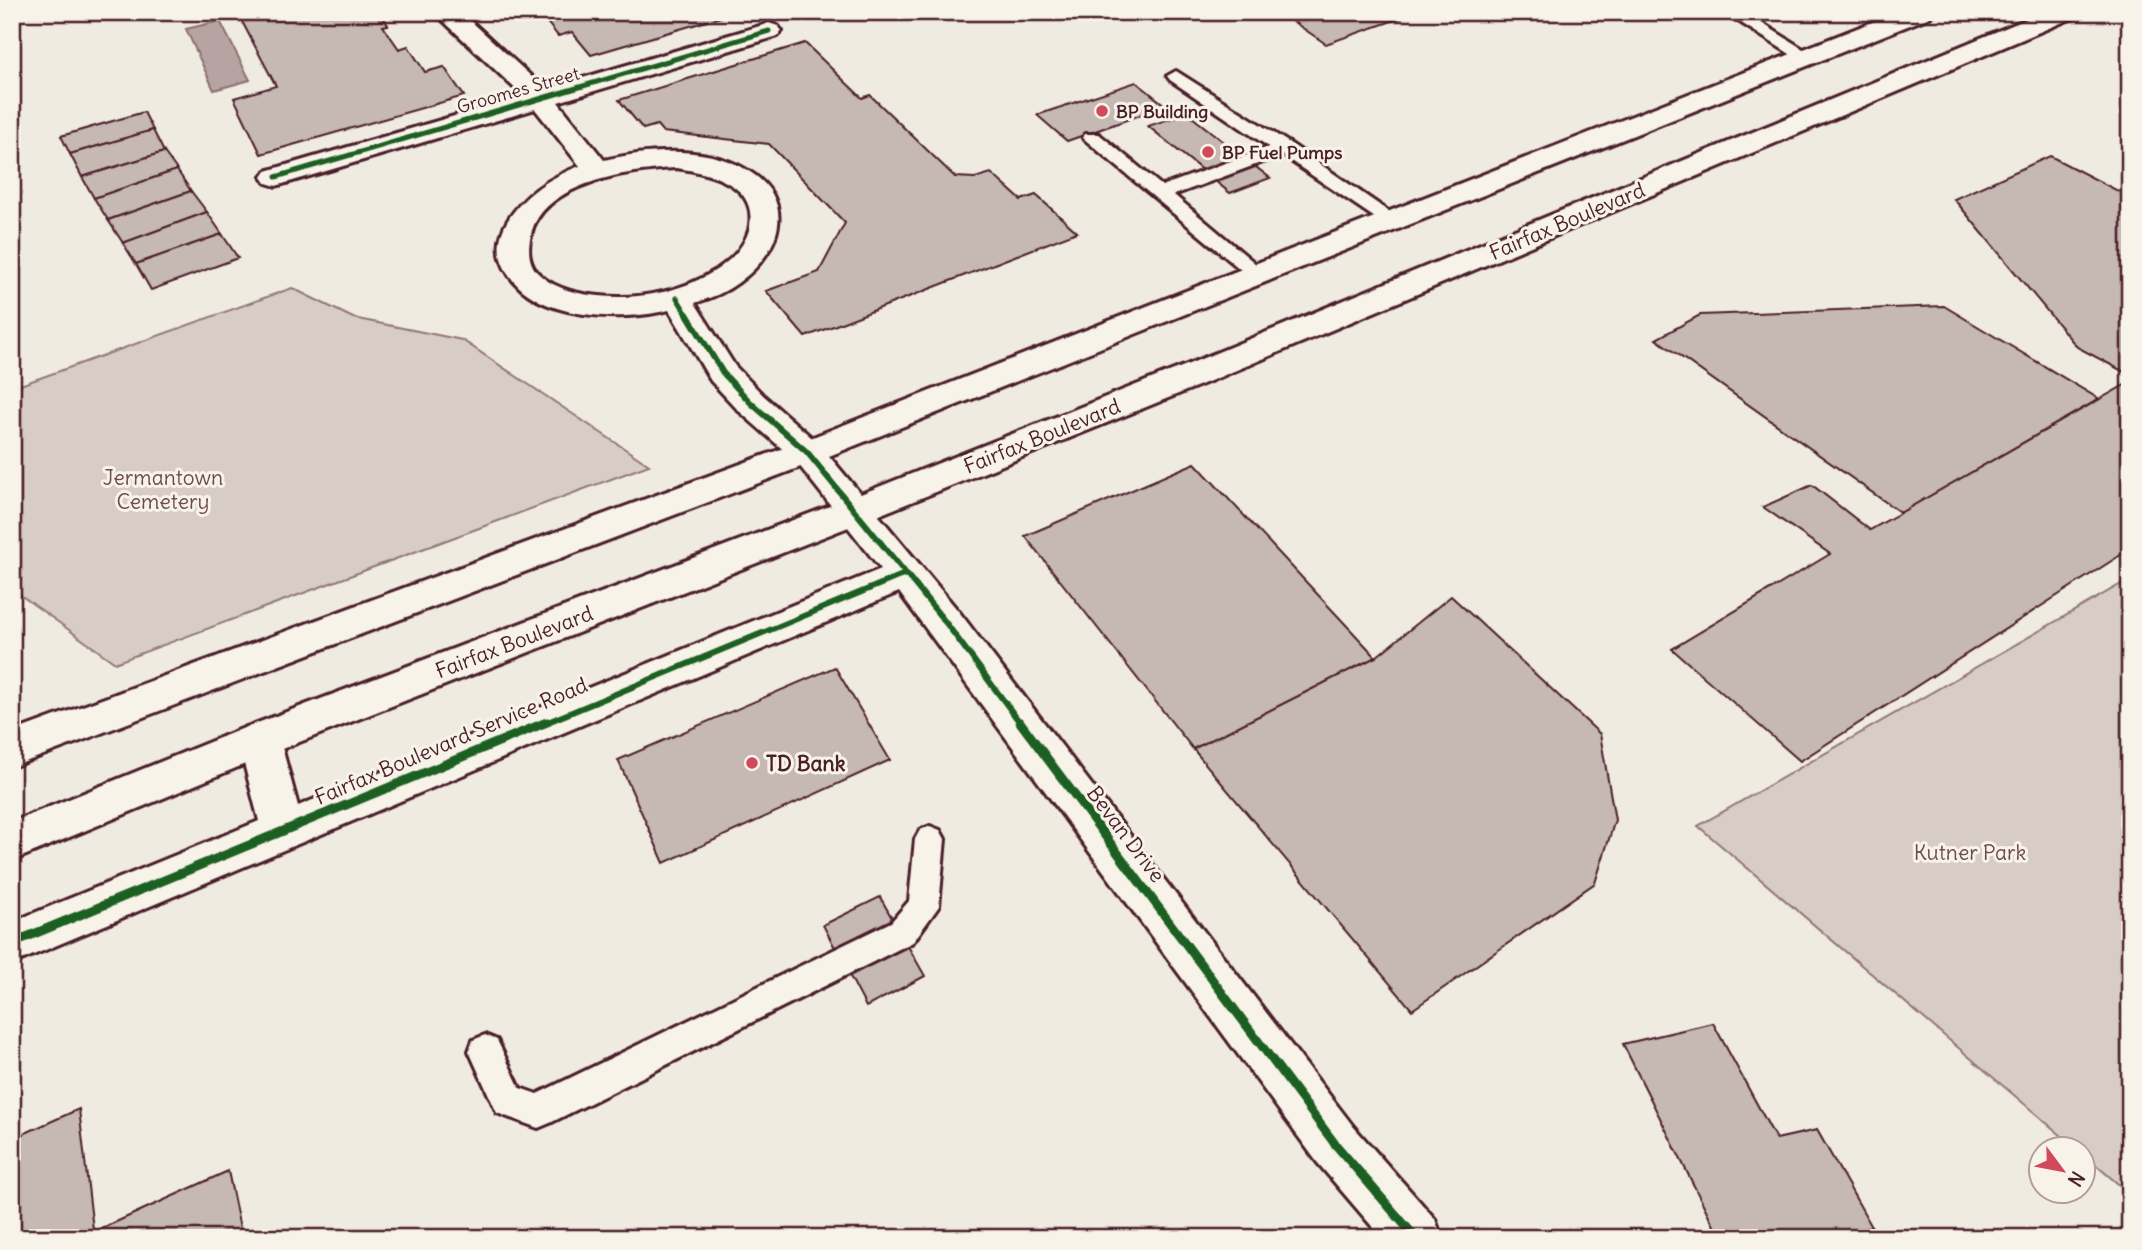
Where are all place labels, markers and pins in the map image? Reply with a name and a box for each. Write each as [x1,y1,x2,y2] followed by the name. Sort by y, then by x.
[1116,100,1208,123] place label: BP Building
[1094,103,1110,119] marker: BP Building
[1222,141,1342,164] place label: BP Fuel Pumps
[1200,144,1216,160] marker: BP Fuel Pumps
[766,750,846,777] place label: TD Bank
[744,755,760,771] marker: TD Bank

